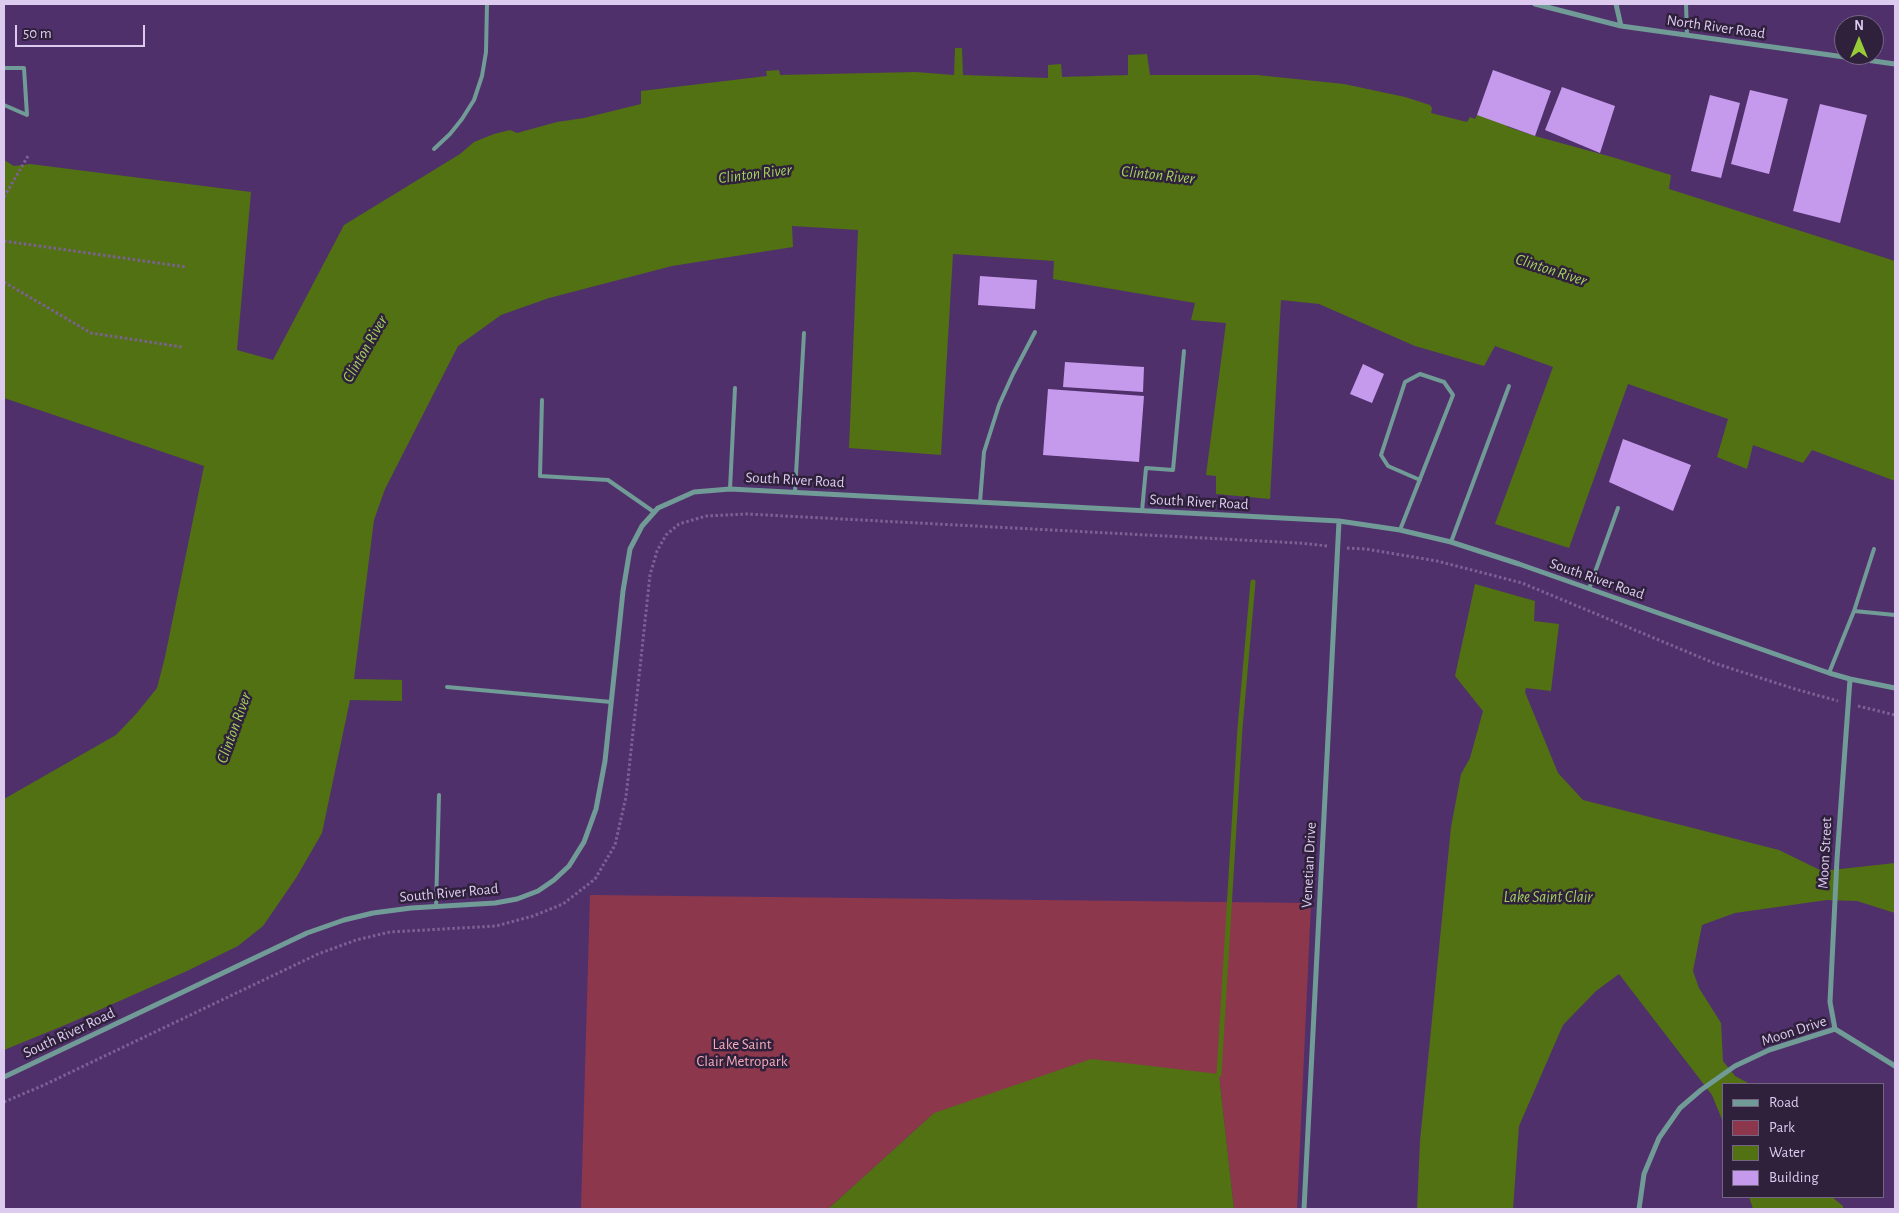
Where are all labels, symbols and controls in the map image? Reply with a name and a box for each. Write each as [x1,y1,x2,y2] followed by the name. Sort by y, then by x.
[1666,11,1766,43] street label: North River Road
[18,15,148,47] scale bar
[1834,15,1884,65] north arrow
[1854,19,1864,33] text: N
[23,26,52,41] text: 50 m
[717,160,793,188] water label: Clinton River
[1120,162,1196,188] water label: Clinton River
[1513,249,1589,291] water label: Clinton River
[338,312,392,386] water label: Clinton River
[745,468,845,492] street label: South River Road
[1149,490,1249,514] street label: South River Road
[1547,554,1647,604] street label: South River Road
[212,690,256,766] water label: Clinton River
[1814,817,1836,889] street label: Moon Street
[1298,822,1320,908] street label: Venetian Drive
[399,880,499,906] street label: South River Road
[1503,887,1593,907] water label: Lake Saint Clair
[20,1004,118,1062] street label: South River Road
[1759,1012,1829,1050] street label: Moon Drive
[697,1035,787,1070] park label: Lake Saint Clair Metropark
[1722,1083,1884,1198] legend
[1769,1095,1799,1110] text: Road
[1769,1120,1795,1135] text: Park
[1769,1145,1805,1160] text: Water
[1769,1170,1819,1185] text: Building

